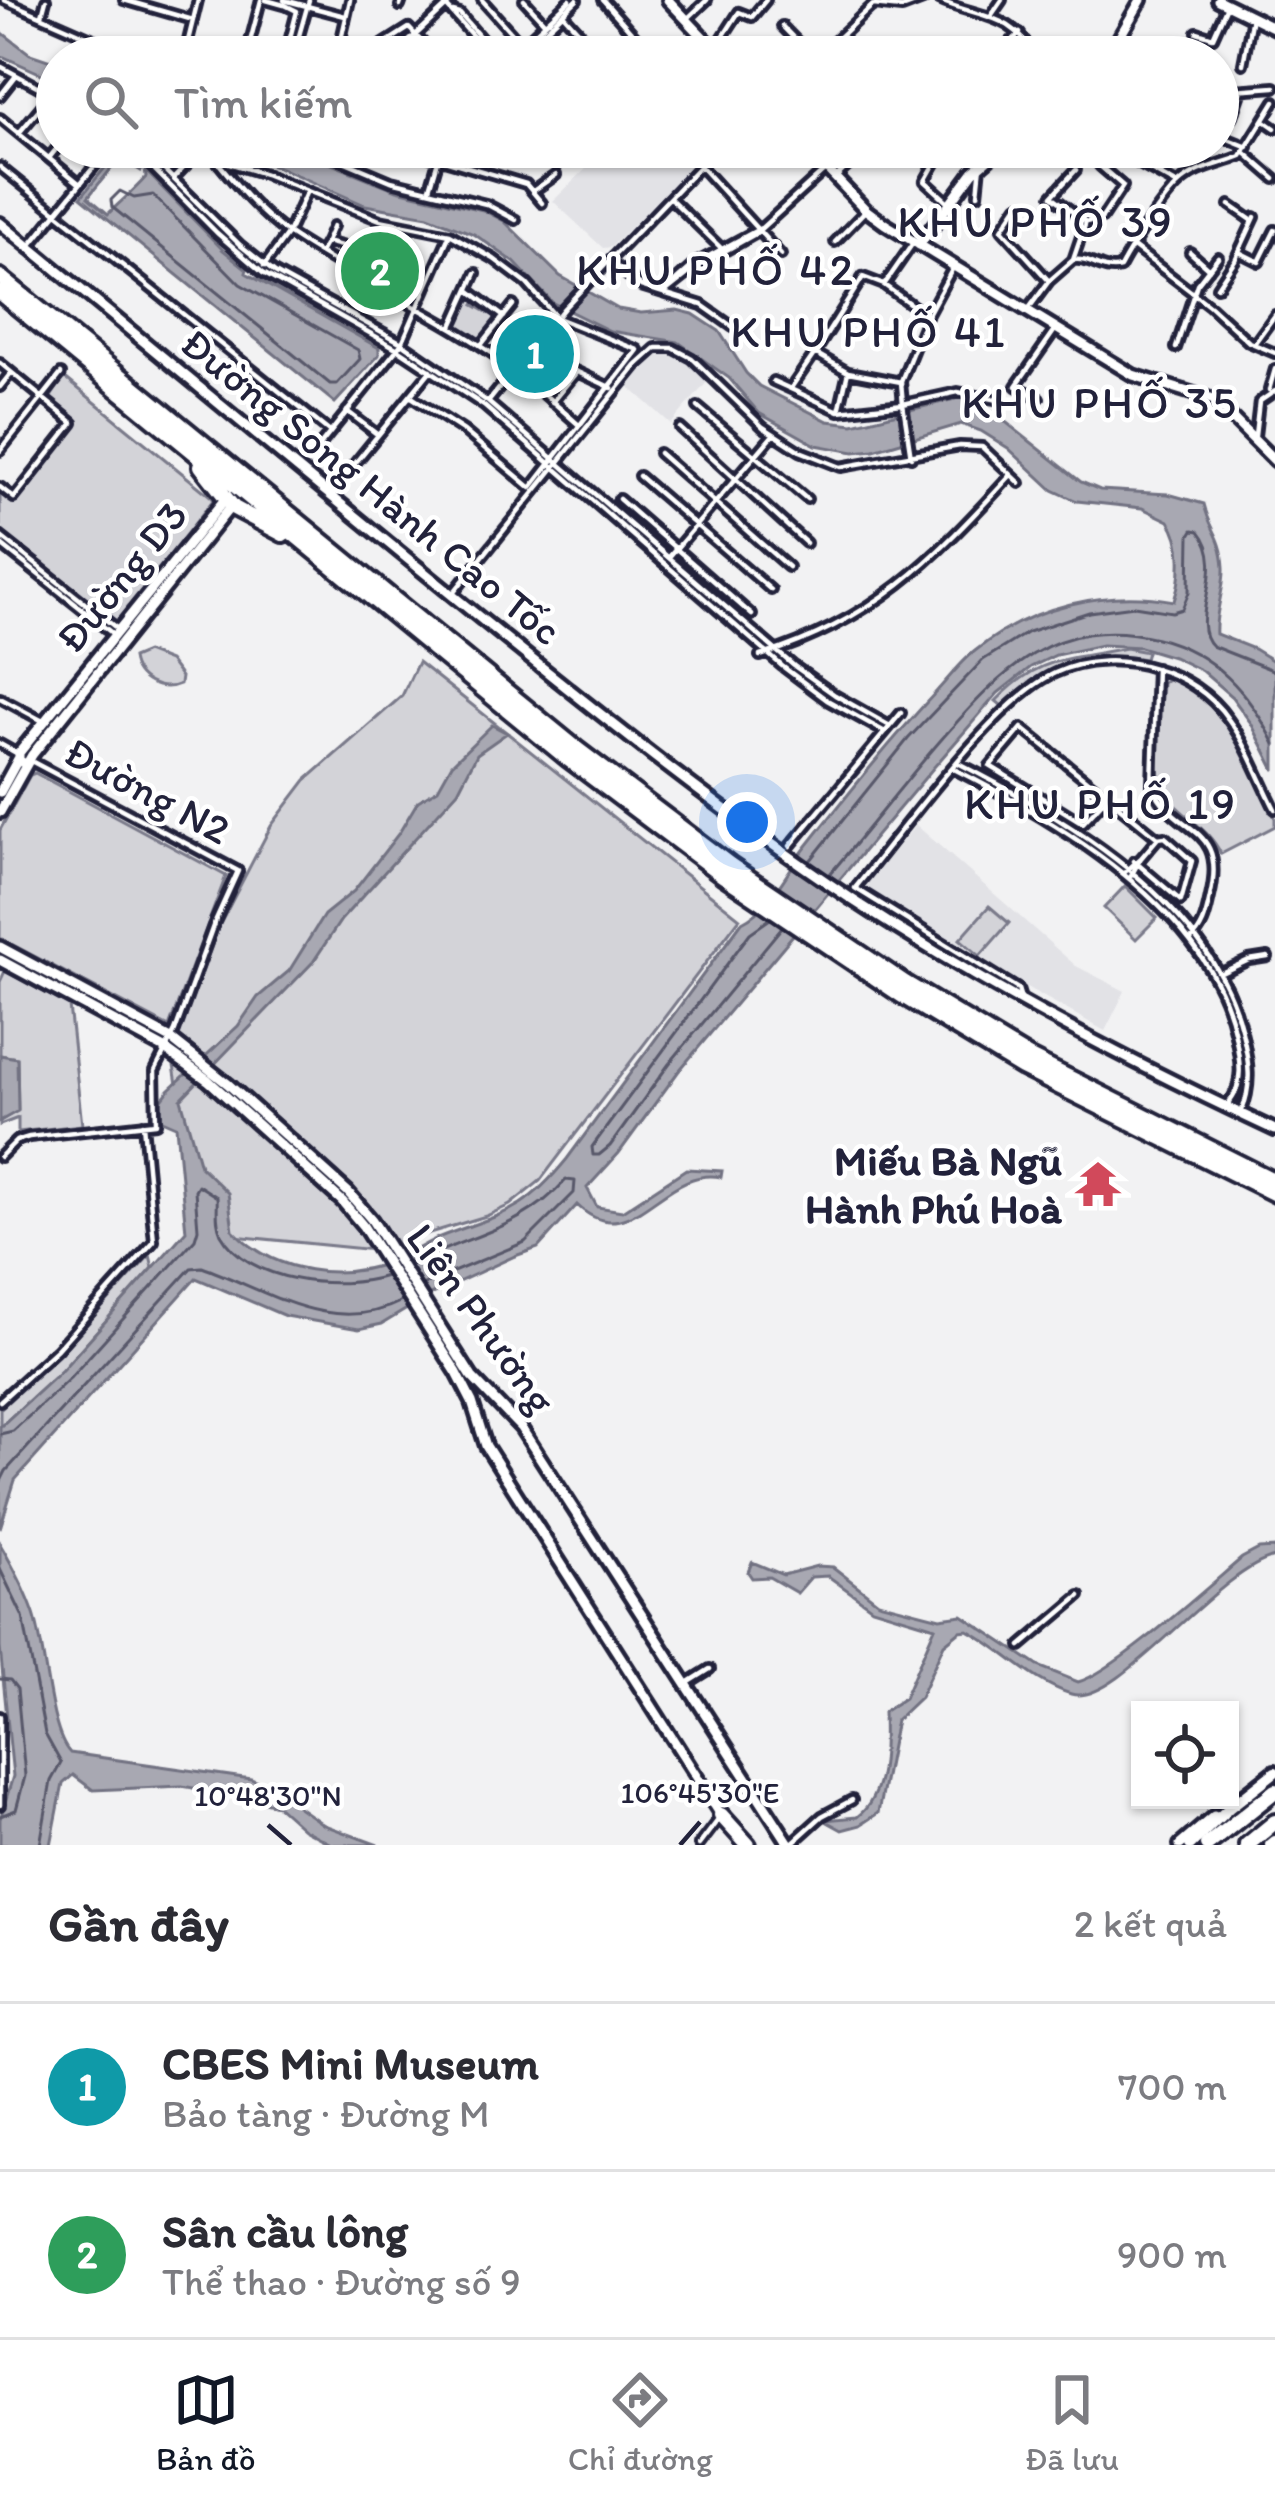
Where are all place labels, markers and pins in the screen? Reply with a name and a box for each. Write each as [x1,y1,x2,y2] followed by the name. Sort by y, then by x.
[341,226,419,316] pin: 2
[496,309,574,399] pin: 1
[805,1135,1062,1234] place label: Miếu Bà Ngũ Hành Phú Hoà
[1073,1159,1123,1209] temple icon: Miếu Bà Ngũ Hành Phú Hoà

